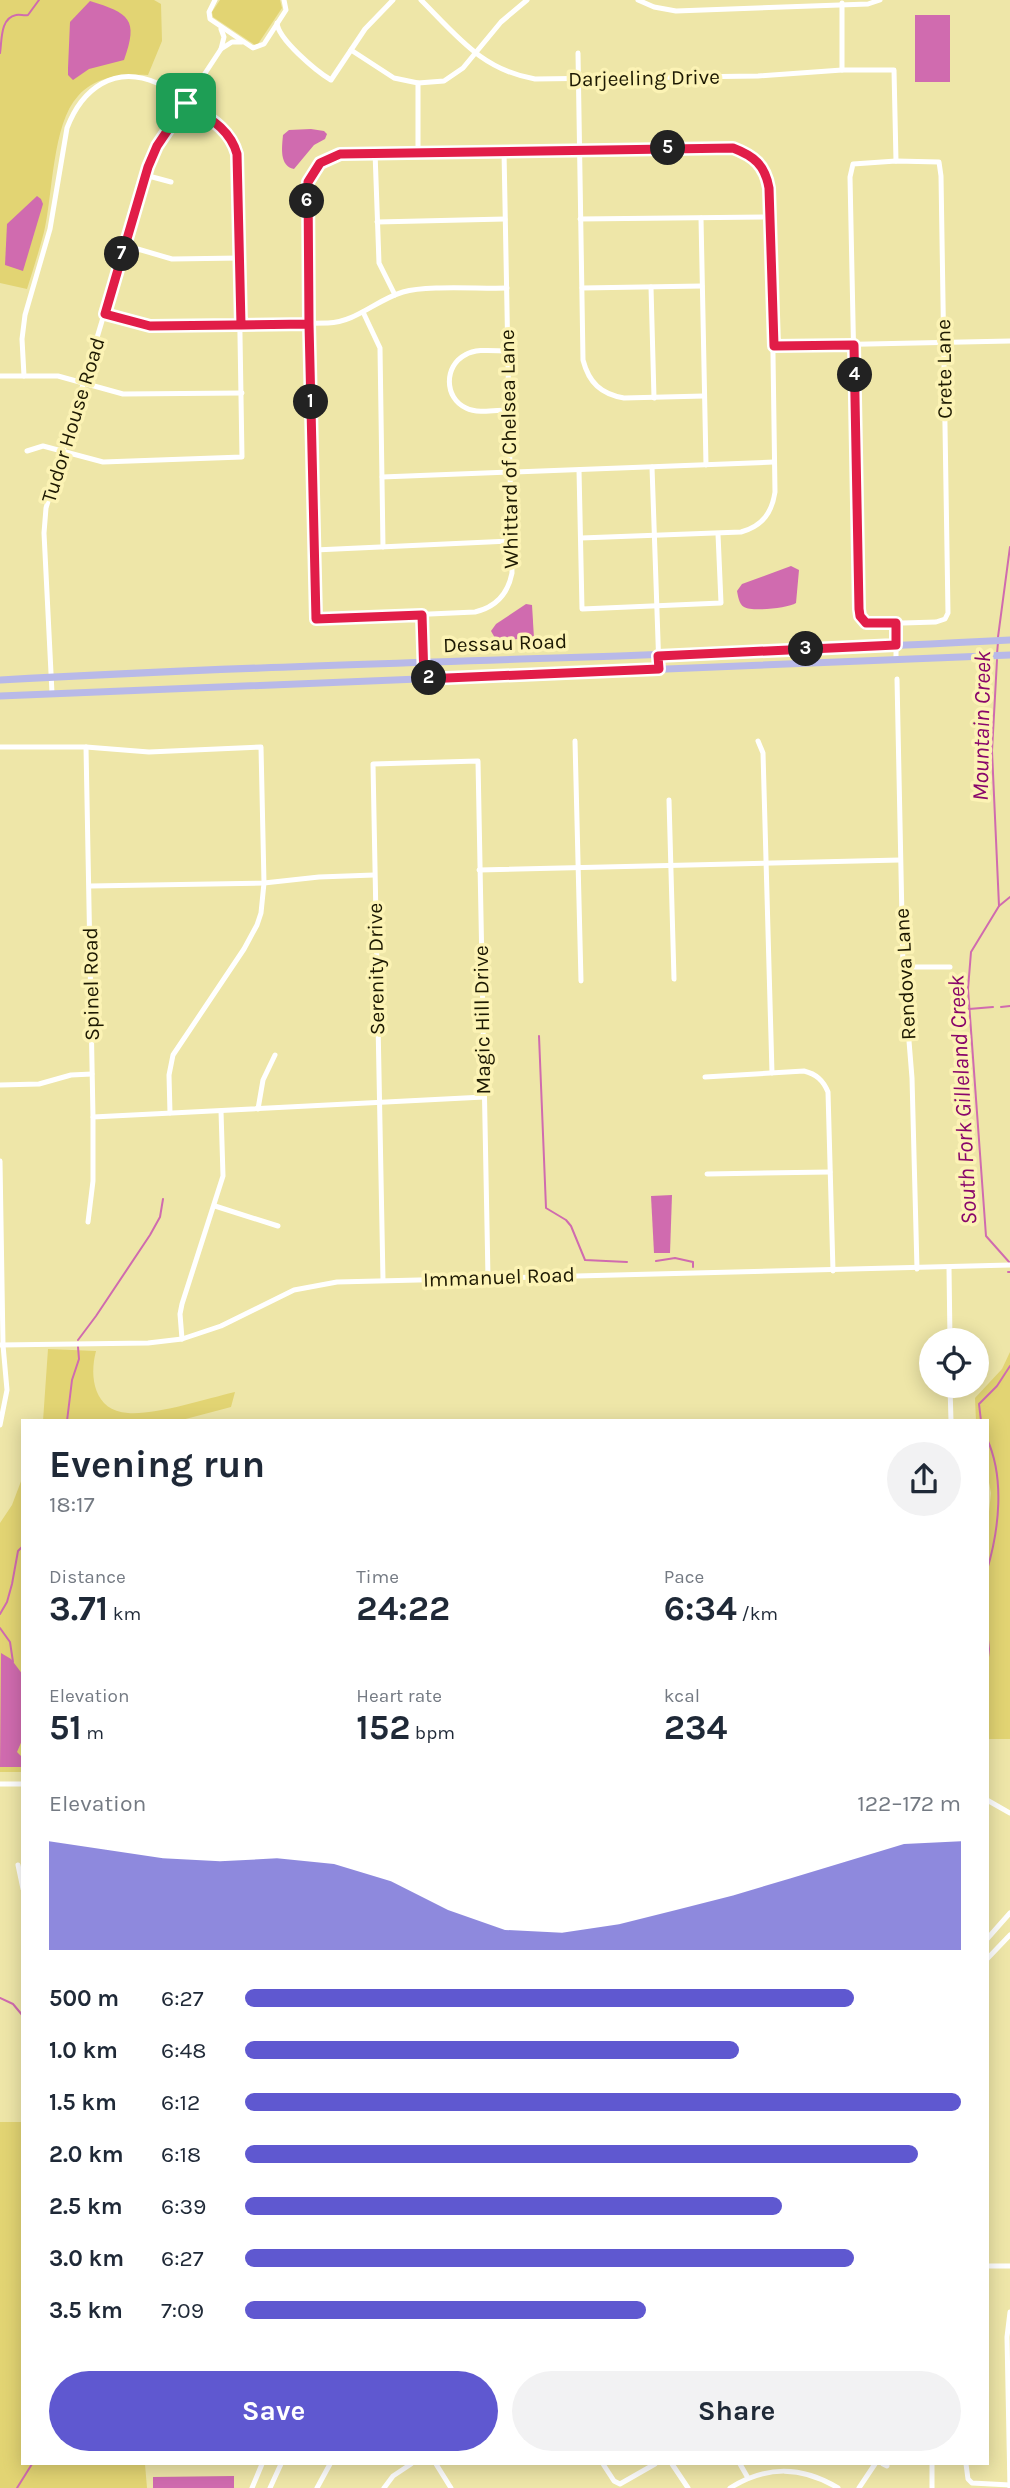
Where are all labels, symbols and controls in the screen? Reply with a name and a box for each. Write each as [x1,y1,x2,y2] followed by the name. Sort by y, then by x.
[568,65,720,91] street label: Darjeeling Drive
[156,73,216,133] pin
[167,84,205,122] icon: arrive
[650,130,686,166] pin: 5
[662,136,673,158] text: 5
[290,184,324,218] pin: 6
[301,189,312,211] text: 6
[104,236,140,272] pin: 7
[117,242,126,264] text: 7
[931,319,957,419] street label: Crete Lane
[495,329,523,569] street label: Whittard of Chelsea Lane
[36,334,110,506] street label: Tudor House Road
[838,358,872,392] pin: 4
[849,363,860,385] text: 4
[294,384,328,420] pin: 1
[307,390,314,412] text: 1
[442,629,568,657] street label: Dessau Road
[788,632,824,666] pin: 3
[800,637,811,659] text: 3
[967,650,996,801] water label: Mountain Creek
[412,660,446,696] pin: 2
[423,666,434,688] text: 2
[363,903,389,1035] street label: Serenity Drive
[890,907,920,1041] street label: Rendova Lane
[78,927,104,1041] street label: Spinel Road
[469,945,495,1095] street label: Magic Hill Drive
[942,974,983,1226] water label: South Fork Gilleland Creek
[423,1262,575,1292] street label: Immanuel Road
[919,1328,989,1398] map controls
[919,1328,989,1398] button: locate
[49,1442,265,1487] text: Evening run
[887,1442,961,1516] button: share
[49,1491,94,1518] text: 18:17
[49,1566,126,1588] text: Distance
[356,1566,399,1588] text: Time
[664,1566,704,1588] text: Pace
[49,1588,108,1629] text: 3.71
[356,1588,450,1629] text: 24:22
[664,1588,737,1629] text: 6:34
[108,1603,141,1625] text: km
[737,1603,778,1625] text: /km
[49,1685,129,1707] text: Elevation
[356,1685,442,1707] text: Heart rate
[664,1685,700,1707] text: kcal
[49,1707,82,1748] text: 51
[356,1707,410,1748] text: 152
[664,1707,727,1748] text: 234
[82,1722,104,1744] text: m
[410,1722,455,1744] text: bpm
[49,1790,146,1817] text: Elevation
[857,1790,961,1817] text: 122–172 m
[49,1985,119,2012] text: 500 m
[161,1985,204,2012] text: 6:27
[49,2037,118,2064] text: 1.0 km
[161,2037,206,2064] text: 6:48
[49,2089,117,2116] text: 1.5 km
[161,2089,200,2116] text: 6:12
[49,2141,124,2168] text: 2.0 km
[161,2141,201,2168] text: 6:18
[49,2193,123,2220] text: 2.5 km
[161,2193,206,2220] text: 6:39
[49,2245,124,2272] text: 3.0 km
[161,2245,204,2272] text: 6:27
[49,2297,123,2324] text: 3.5 km
[161,2297,204,2324] text: 7:09
[49,2371,498,2451] button: Save
[512,2371,961,2451] button: Share

